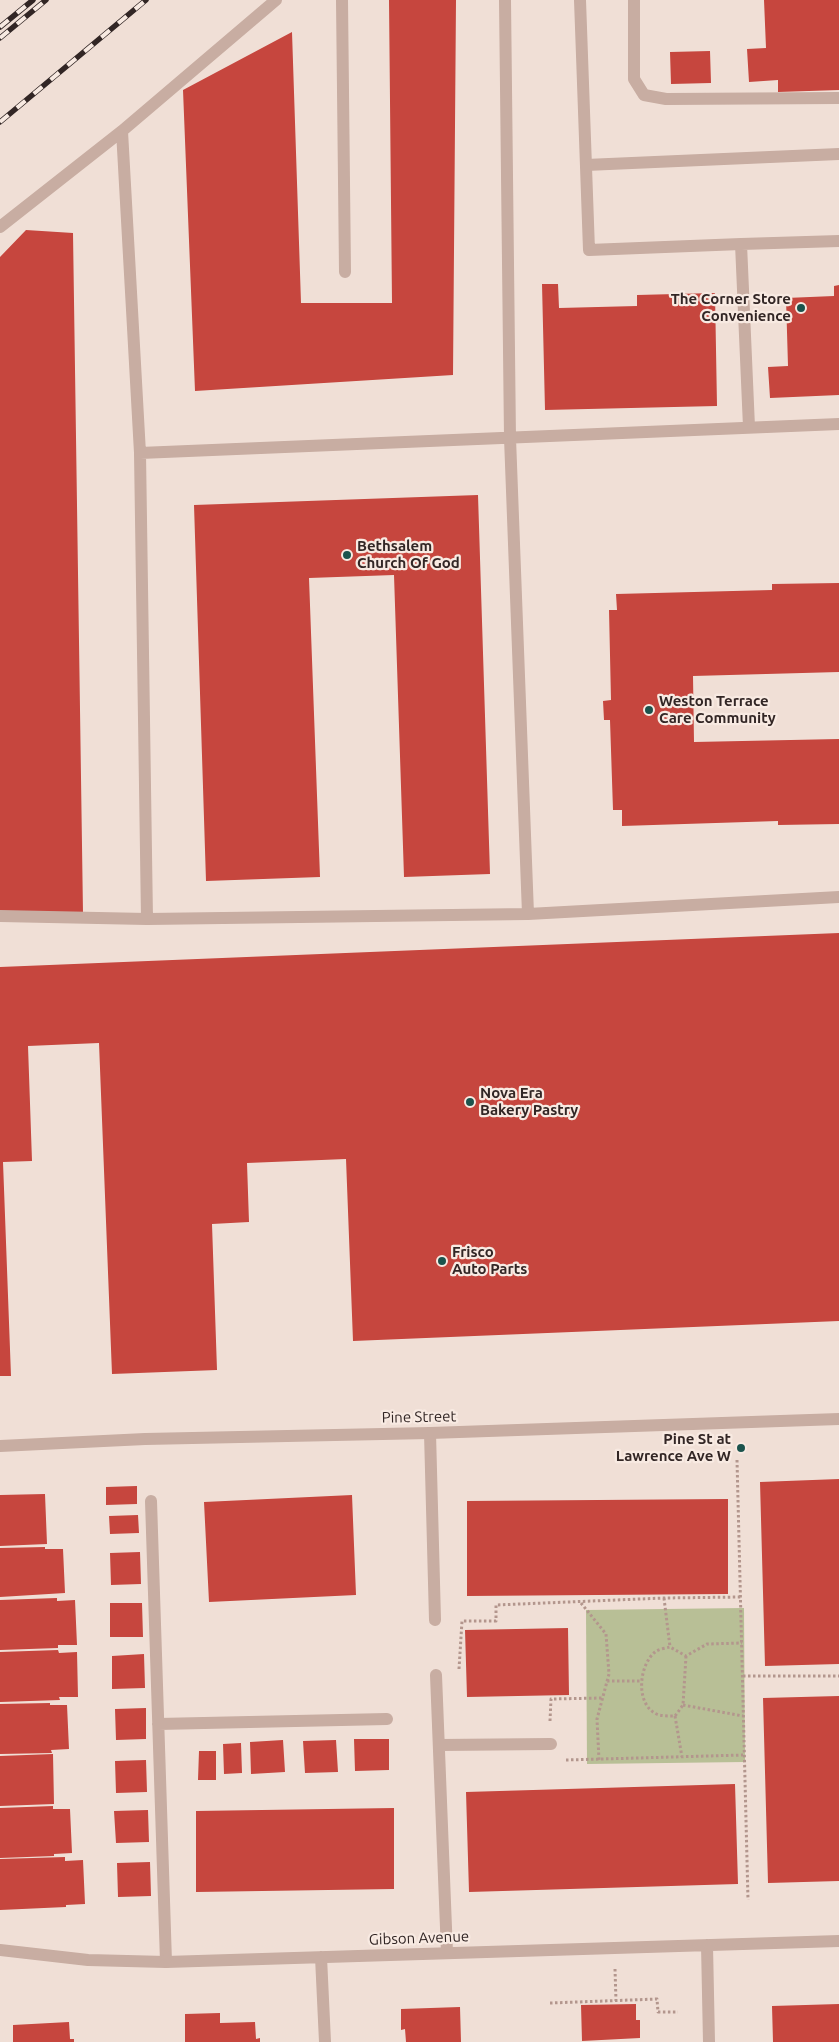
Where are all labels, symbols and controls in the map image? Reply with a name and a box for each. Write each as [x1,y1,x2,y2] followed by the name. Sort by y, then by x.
[671,290,791,325] place label: The Corner Store Convenience
[795,302,807,314] marker: The Corner Store Convenience
[357,537,460,572] place label: Bethsalem Church Of God
[341,549,353,561] marker: Bethsalem Church Of God
[659,692,776,727] place label: Weston Terrace Care Community
[643,704,655,716] marker: Weston Terrace Care Community
[480,1084,578,1119] place label: Nova Era Bakery Pastry
[464,1096,476,1108] marker: Nova Era Bakery Pastry
[452,1243,527,1278] place label: Frisco Auto Parts
[436,1255,448,1267] marker: Frisco Auto Parts
[381,1407,457,1427] street label: Pine Street
[616,1430,731,1465] place label: Pine St at Lawrence Ave W
[735,1442,747,1454] marker: Pine St at Lawrence Ave W
[369,1927,469,1949] street label: Gibson Avenue

